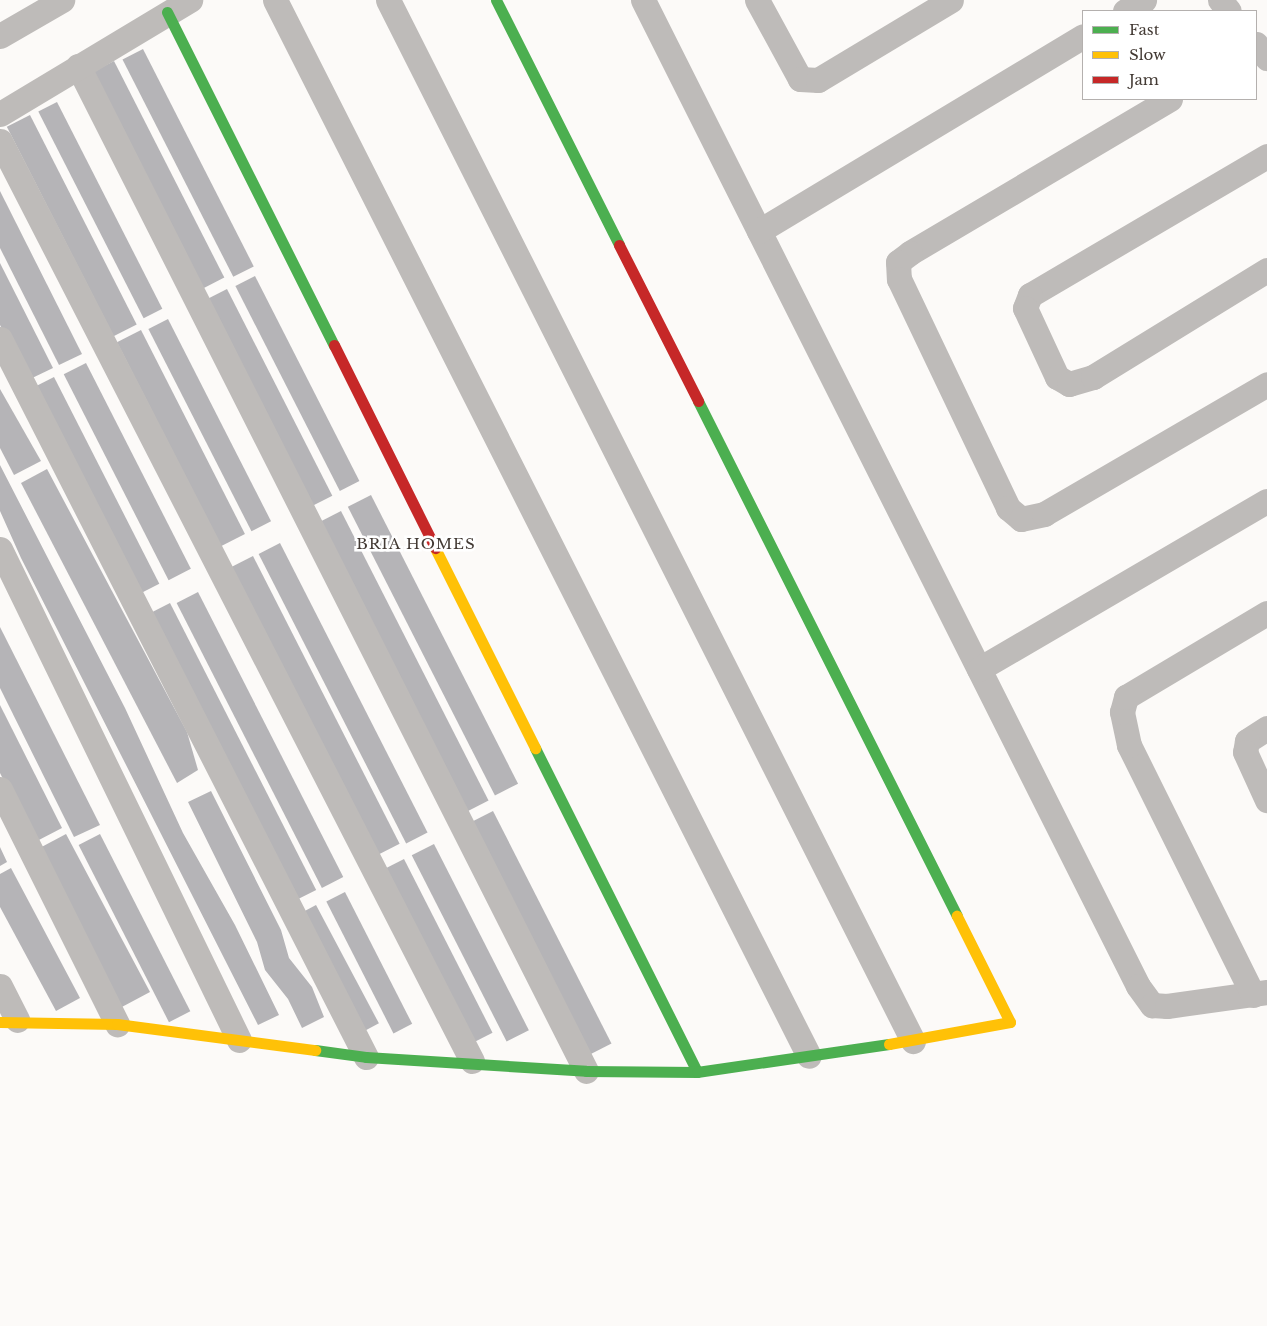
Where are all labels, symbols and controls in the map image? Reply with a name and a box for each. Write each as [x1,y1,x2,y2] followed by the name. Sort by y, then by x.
[1082,10,1257,100] legend
[1129,20,1159,39] text: Fast
[1129,45,1166,64] text: Slow
[1129,70,1159,89] text: Jam
[355,535,477,553] district label: BRIA HOMES

